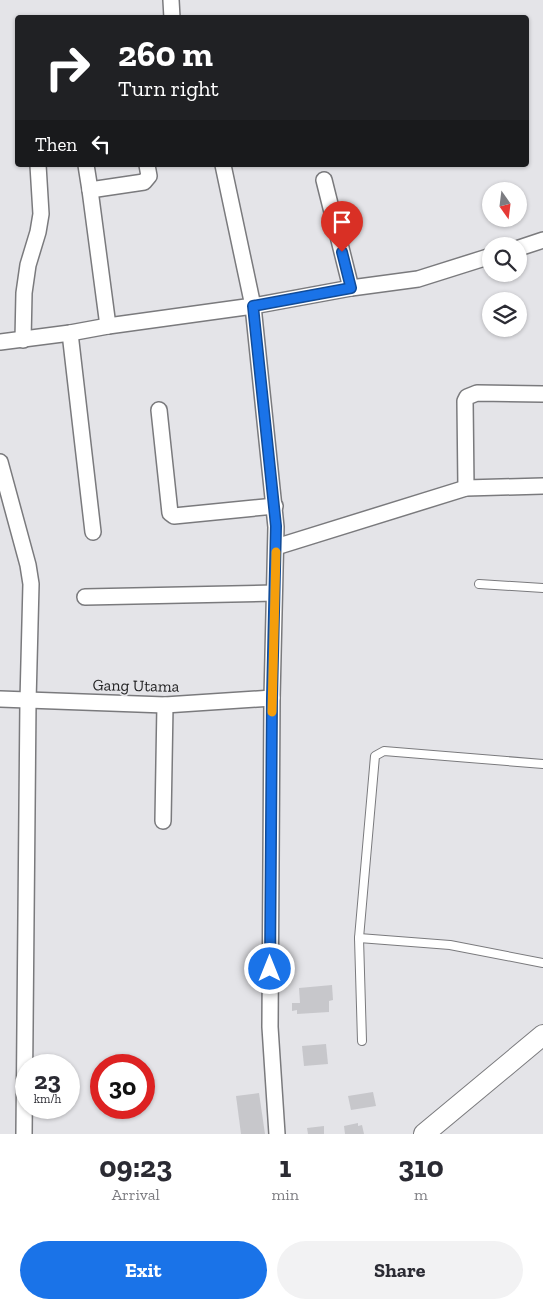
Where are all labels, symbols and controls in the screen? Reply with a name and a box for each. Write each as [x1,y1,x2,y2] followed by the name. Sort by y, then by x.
[118,33,213,75] text: 260 m
[35,35,100,100] icon: right
[118,75,219,102] text: Turn right
[87,130,115,158] icon: left
[35,133,77,156] text: Then
[482,182,528,228] north arrow
[482,182,527,337] map controls
[321,201,363,252] pin
[328,208,356,236] icon: arrive
[482,237,527,282] button: search
[482,292,527,337] button: layers
[92,675,180,696] street label: Gang Utama
[243,942,295,994] position arrow
[90,1054,155,1119] speed limit sign: 30
[34,1065,61,1095] text: 23
[34,1092,61,1106] text: km/h
[99,1149,172,1185] text: 09:23
[279,1149,291,1185] text: 1
[398,1149,444,1185] text: 310
[112,1185,160,1204] text: Arrival
[272,1185,299,1204] text: min
[414,1185,428,1204] text: m
[20,1241,267,1299] button: Exit
[277,1241,523,1299] button: Share

